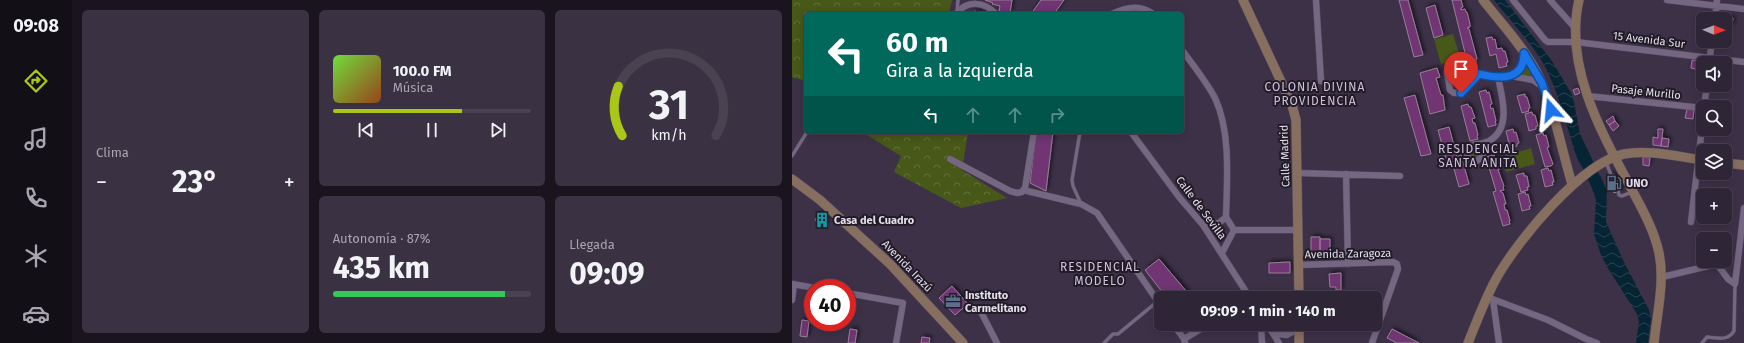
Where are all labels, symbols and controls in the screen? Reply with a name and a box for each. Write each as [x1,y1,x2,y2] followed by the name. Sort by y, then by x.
[1696,12,1732,48] north arrow
[1696,12,1732,268] map controls
[13,15,59,37] text: 09:08
[886,26,948,59] text: 60 m
[820,28,872,80] icon: left
[1612,29,1687,51] street label: 15 Avenida Sur
[1444,52,1478,93] pin
[1696,56,1732,92] button: sound
[1450,58,1472,80] icon: arrive
[886,60,1034,82] text: Gira a la izquierda
[393,62,452,80] text: 100.0 FM
[22,67,50,95] icon: directions
[393,80,433,95] text: Música
[648,80,689,130] text: 31
[1265,80,1365,108] district label: COLONIA DIVINA PROVIDENCIA
[1611,82,1681,102] street label: Pasaje Murillo
[1530,89,1572,131] position arrow
[1696,100,1732,136] button: search
[920,104,942,126] icon: left
[962,104,984,126] icon: ahead
[1004,104,1026,126] icon: ahead
[1046,104,1068,126] icon: right
[355,119,377,141] icon: previous
[421,119,443,141] icon: pause
[487,119,509,141] icon: next
[22,125,50,153] icon: music
[1277,125,1293,187] street label: Calle Madrid
[651,126,686,143] text: km/h
[1438,142,1518,170] district label: RESIDENCIAL SANTA ANITA
[1696,144,1732,180] button: layers
[96,145,129,160] text: Clima
[172,164,219,200] text: 23°
[96,169,107,196] text: −
[284,169,295,196] text: +
[1173,174,1229,242] street label: Calle de Sevilla
[1605,174,1623,192] fuel station icon: UNO
[1626,177,1648,190] place label: UNO
[22,184,50,212] icon: phone
[1696,188,1732,224] button: +
[813,211,831,229] building icon: Casa del Cuadro
[834,214,915,227] place label: Casa del Cuadro
[333,231,430,246] text: Autonomía · 87%
[1696,232,1732,268] button: −
[569,237,615,252] text: Llegada
[879,237,935,295] street label: Avenida Irazú
[22,242,50,270] icon: climate
[1305,247,1391,261] street label: Avenida Zaragoza
[333,250,430,286] text: 435 km
[569,256,645,292] text: 09:09
[1060,260,1140,288] district label: RESIDENCIAL MODELO
[804,279,856,331] speed limit sign: 40
[965,289,1027,315] place label: Instituto Carmelitano
[944,292,962,310] office icon: Instituto Carmelitano
[22,300,50,328] icon: car
[1200,302,1336,320] text: 09:09 · 1 min · 140 m

